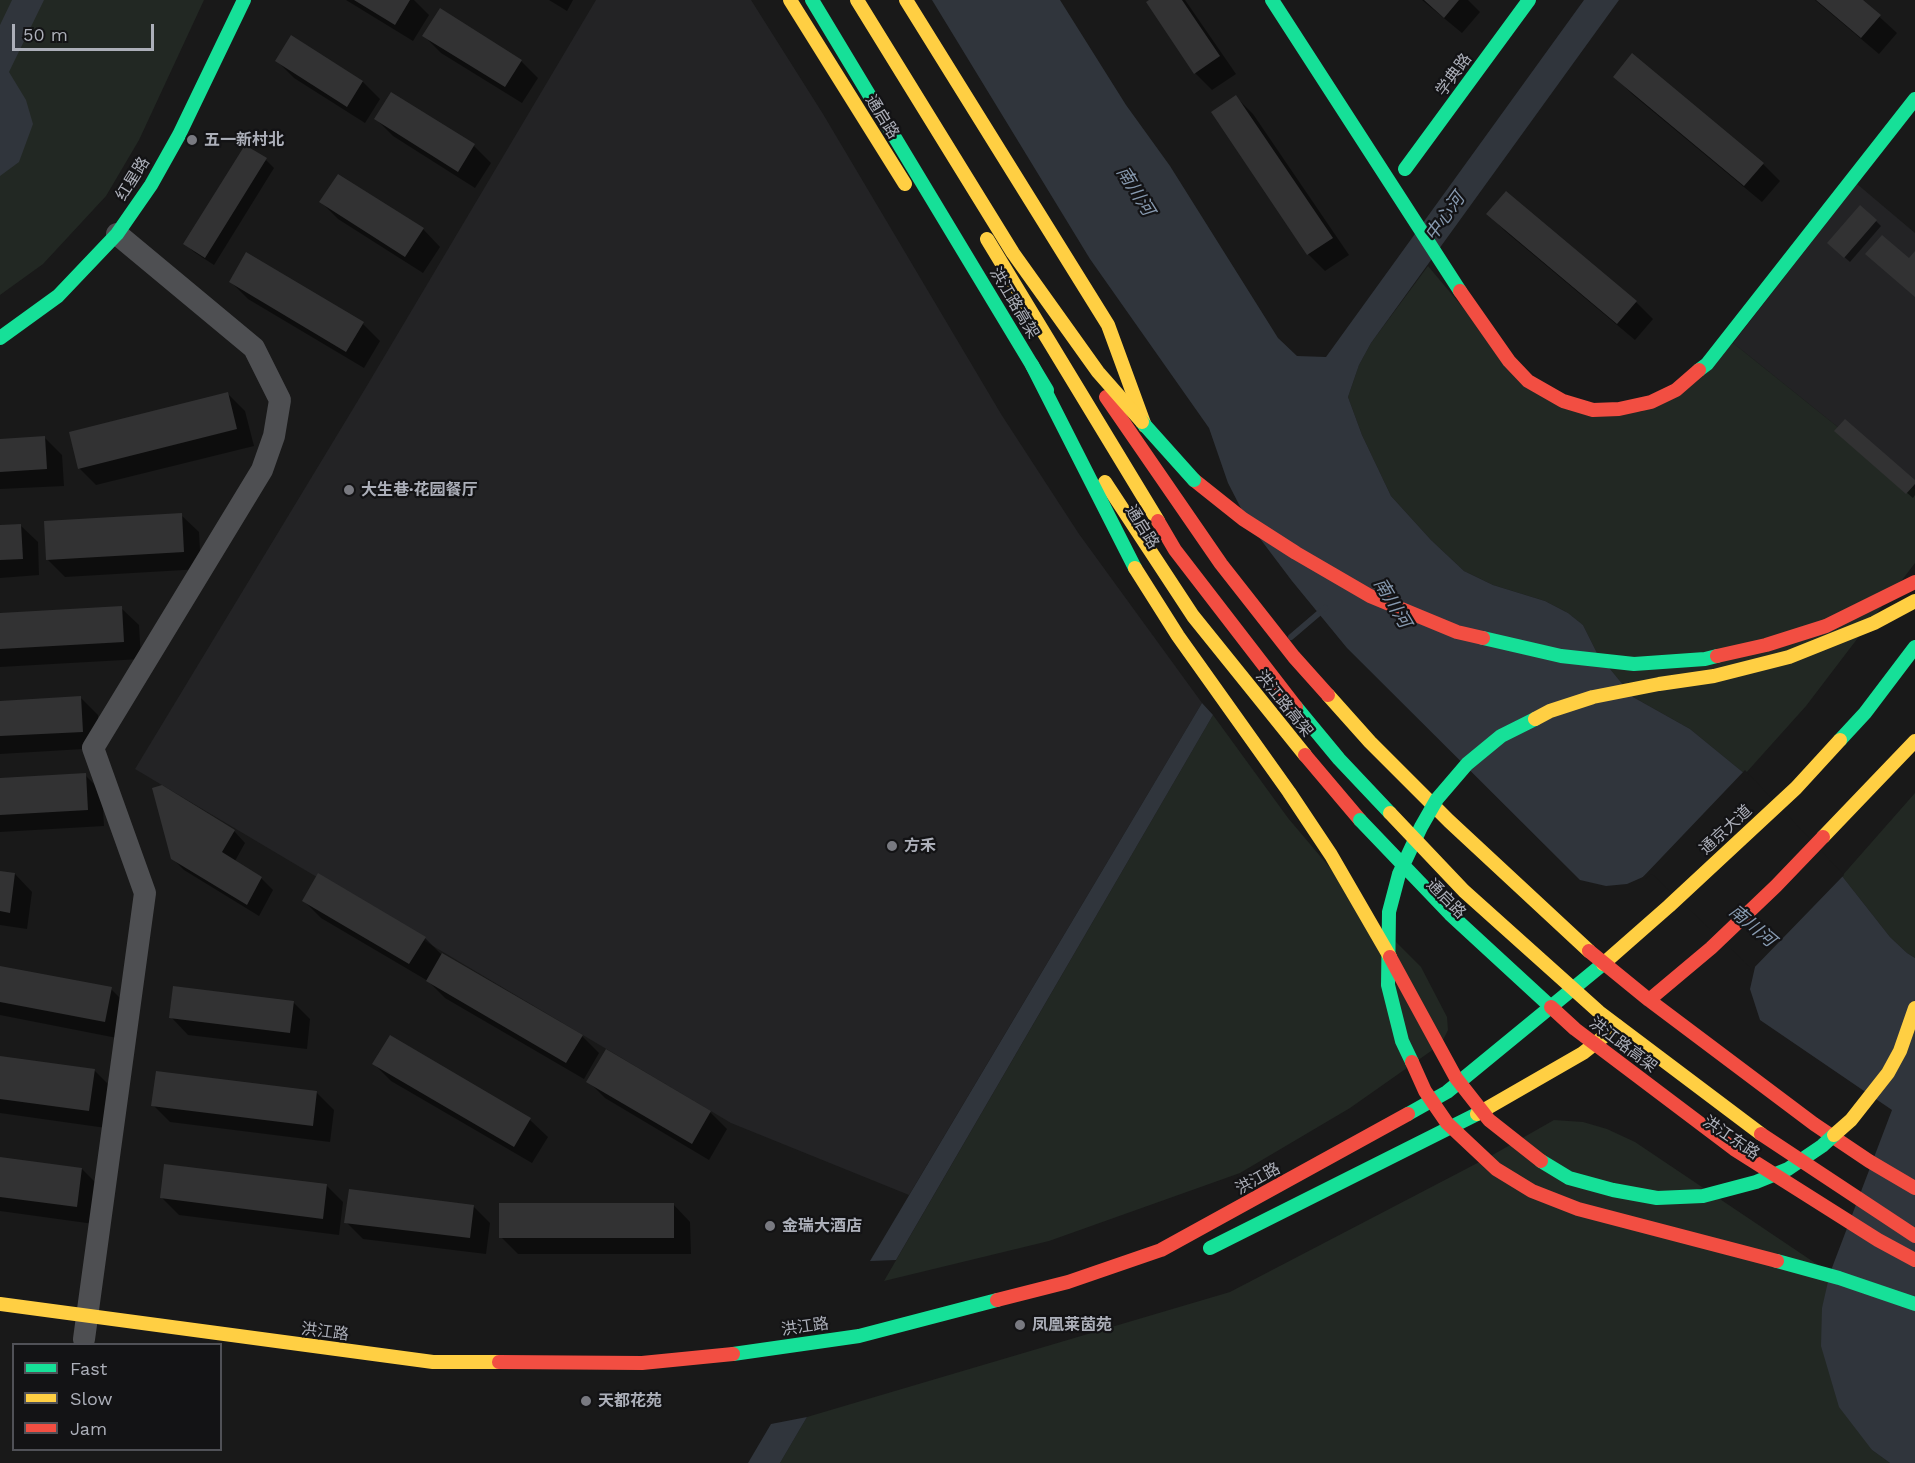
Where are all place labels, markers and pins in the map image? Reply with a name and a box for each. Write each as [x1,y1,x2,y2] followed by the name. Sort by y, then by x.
[204,130,284,150] place label: 五一新村北
[185,133,199,147] marker: 五一新村北
[361,480,477,500] place label: 大生巷·花园餐厅
[342,483,356,497] marker: 大生巷·花园餐厅
[904,836,936,856] place label: 方禾
[885,839,899,853] marker: 方禾
[782,1216,862,1236] place label: 金瑞大酒店
[763,1219,777,1233] marker: 金瑞大酒店
[1032,1315,1112,1335] place label: 凤凰莱茵苑
[1013,1318,1027,1332] marker: 凤凰莱茵苑
[598,1391,662,1411] place label: 天都花苑
[579,1394,593,1408] marker: 天都花苑

